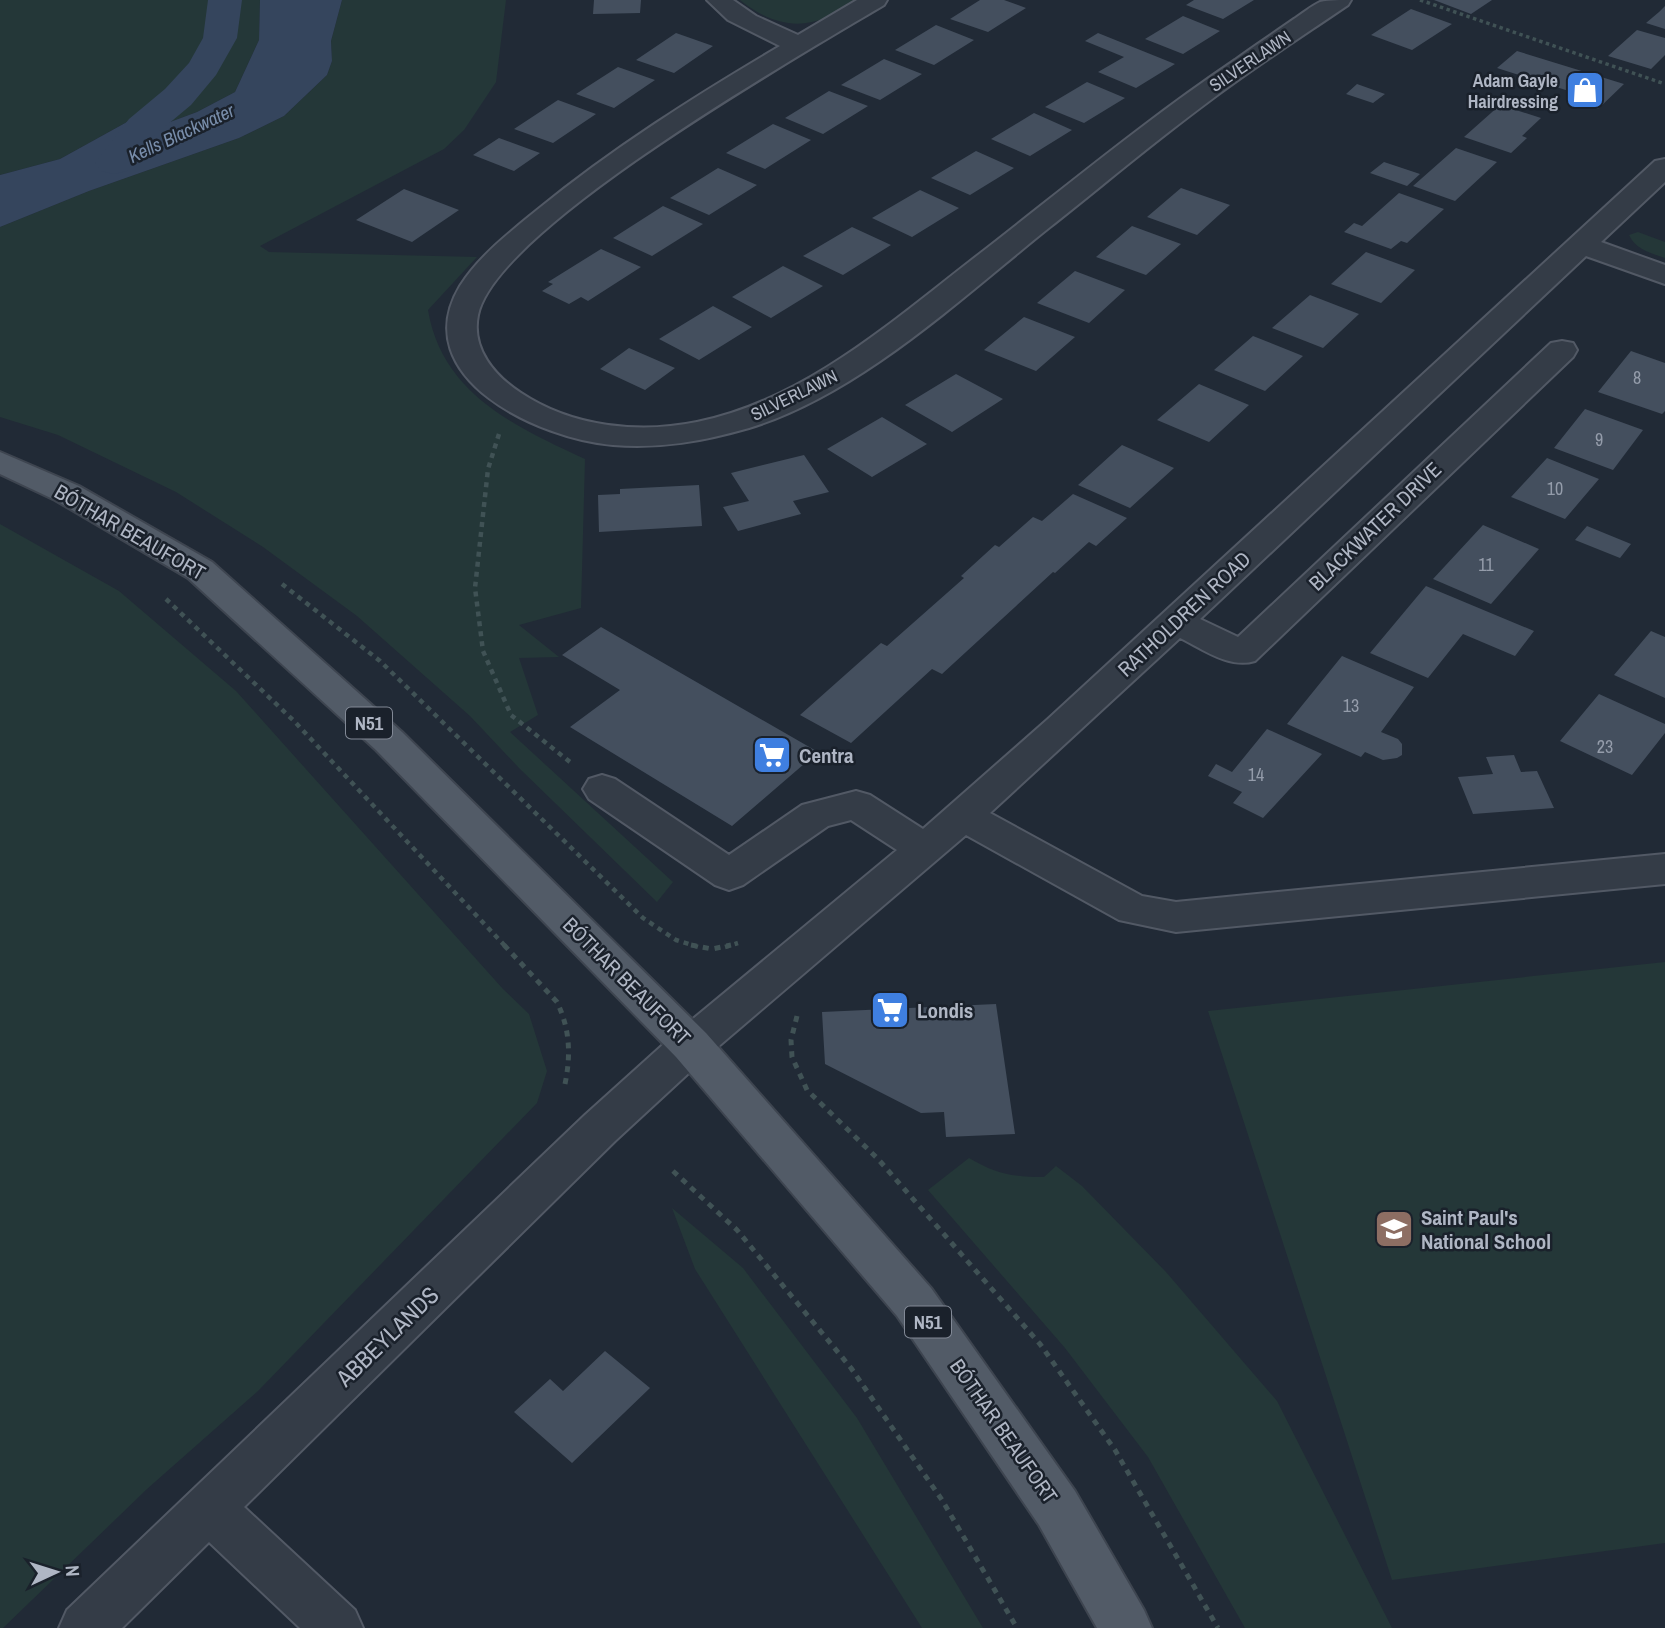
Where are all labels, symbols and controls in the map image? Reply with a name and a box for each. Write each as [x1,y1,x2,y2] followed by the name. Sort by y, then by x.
[1204,24,1296,98] street label: SILVERLAWN
[1468,68,1558,114] place label: Adam Gayle Hairdressing
[1564,69,1606,111] shop icon: Adam Gayle Hairdressing
[124,97,239,169] water label: Kells Blackwater
[746,363,842,427] street label: SILVERLAWN
[1633,365,1641,390] house number: 8
[1595,427,1603,452] house number: 9
[1302,455,1448,597] street label: BLACKWATER DRIVE
[1547,476,1563,501] house number: 10
[49,477,211,587] street label: BÓTHAR BEAUFORT
[1111,545,1257,683] street label: RATHOLDREN ROAD
[1478,552,1494,577] house number: 11
[1343,693,1359,718] house number: 13
[346,708,392,738] road number: N51
[751,734,793,776] supermarket icon: Centra
[1597,734,1613,759] house number: 23
[799,741,854,770] place label: Centra
[1248,762,1264,787] house number: 14
[557,911,698,1052] street label: BÓTHAR BEAUFORT
[869,989,911,1031] supermarket icon: Londis
[917,996,973,1025] place label: Londis
[1421,1203,1551,1256] place label: Saint Paul's National School
[1373,1208,1415,1250] school or university icon: Saint Paul's National School
[328,1279,445,1394] street label: ABBEYLANDS
[905,1306,951,1338] road number: N51
[943,1353,1065,1509] street label: BÓTHAR BEAUFORT
[21,1537,91,1607] north arrow
[60,1564,86,1577] text: N

